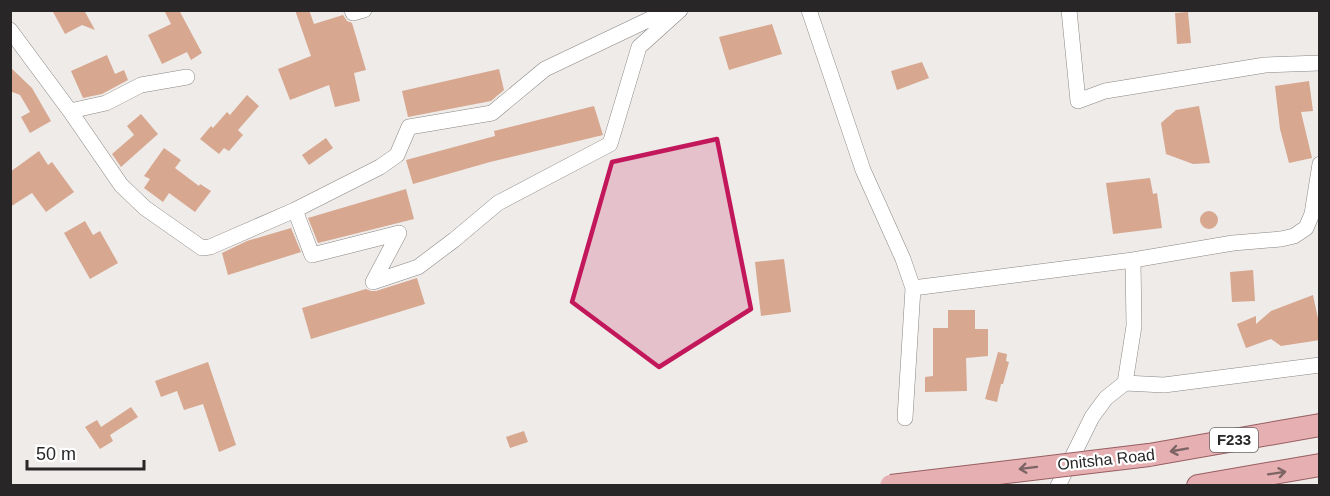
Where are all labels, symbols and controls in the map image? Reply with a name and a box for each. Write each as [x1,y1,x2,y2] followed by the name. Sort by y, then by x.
[1210,428,1258,452] road number: F233
[27,433,144,471] scale bar
[36,444,76,464] text: 50 m
[1170,445,1189,456] one-way arrow
[1057,446,1156,473] street label: Onitsha Road
[1019,463,1039,474] one-way arrow
[1266,467,1286,478] one-way arrow

